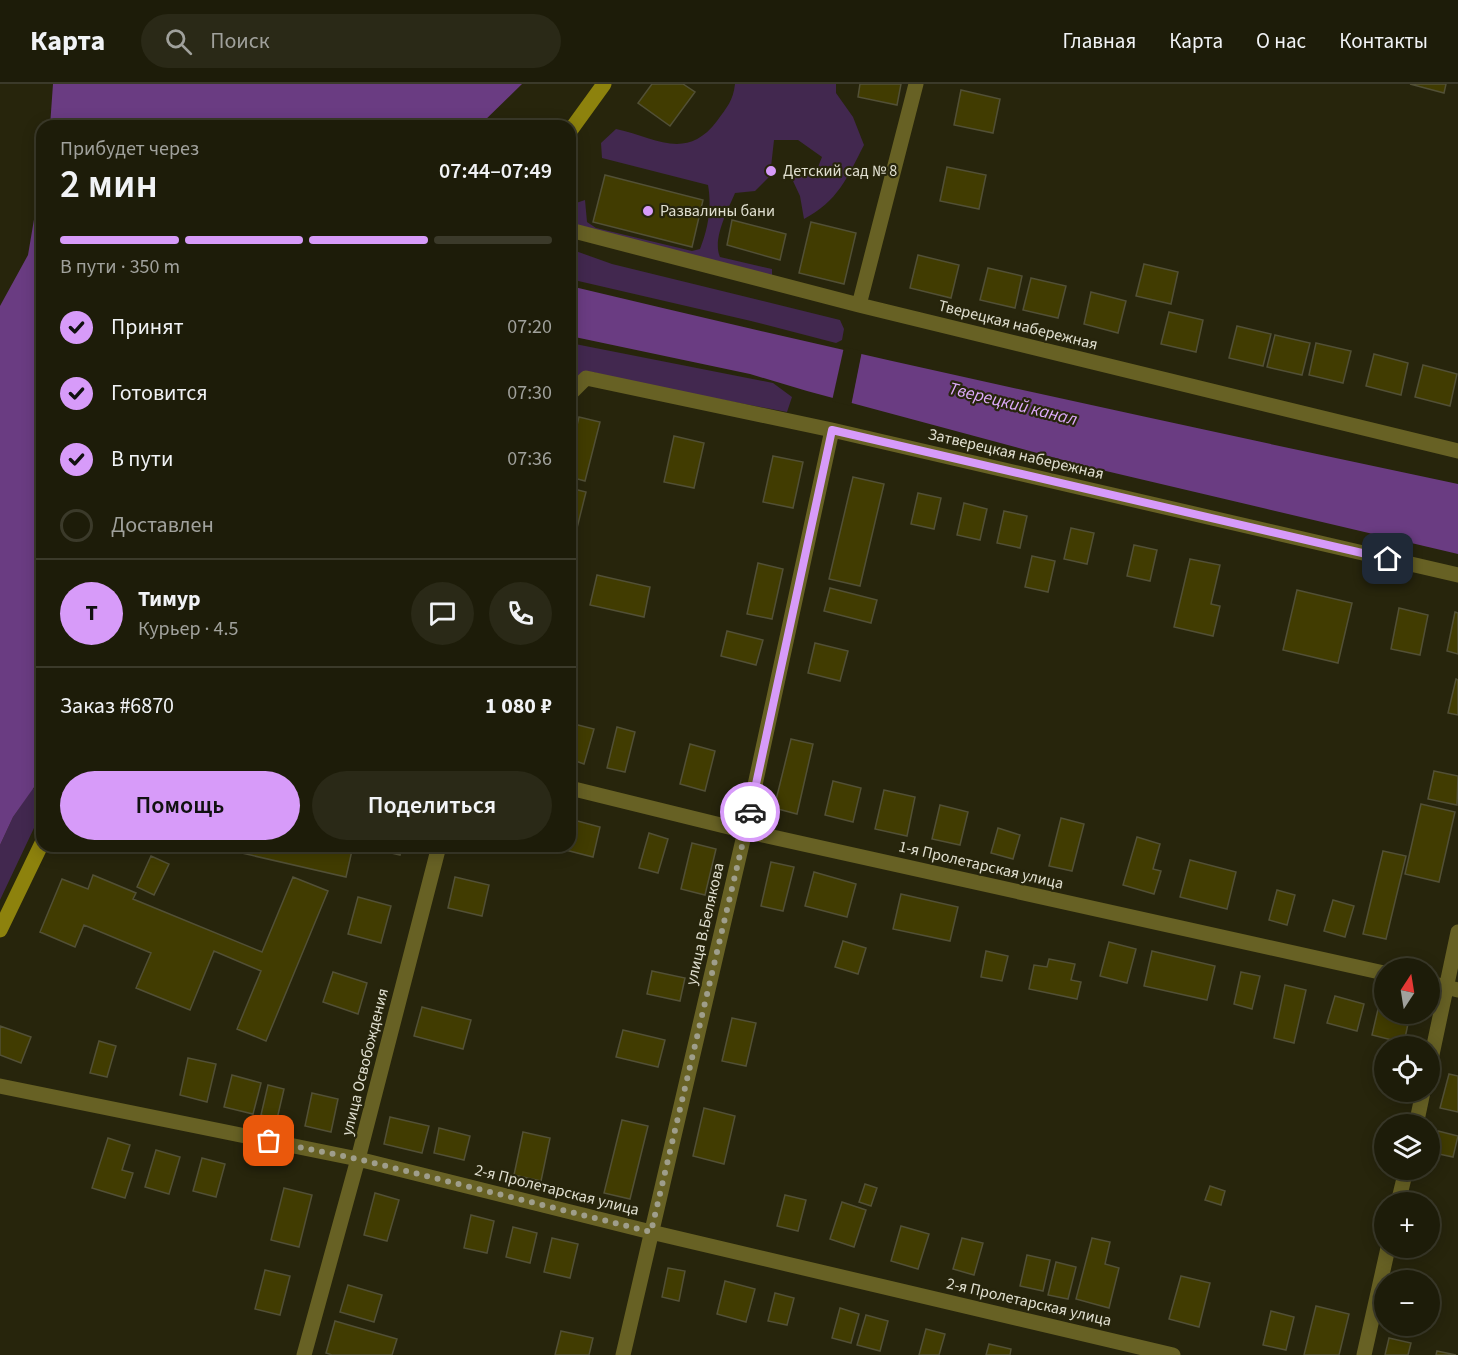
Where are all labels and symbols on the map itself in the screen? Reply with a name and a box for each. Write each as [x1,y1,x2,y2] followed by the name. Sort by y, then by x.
[783,160,897,182] place label: Детский сад № 8
[764,164,778,178] marker: Детский сад № 8
[660,200,775,222] place label: Развалины бани
[641,204,655,218] marker: Развалины бани
[936,295,1100,355] street label: Тверецкая набережная
[946,376,1080,432] water label: Тверецкий канал
[926,423,1106,485] street label: Затверецкая набережная
[1362,533,1413,584] pin
[720,782,780,842] courier
[896,835,1066,895] street label: 1-я Пролетарская улица
[680,861,730,987] street label: улица В.Белякова
[1374,958,1440,1024] north arrow
[336,986,394,1138] street label: улица Освобождения
[243,1115,294,1166] pin
[472,1159,642,1221] street label: 2-я Пролетарская улица
[944,1272,1114,1332] street label: 2-я Пролетарская улица

